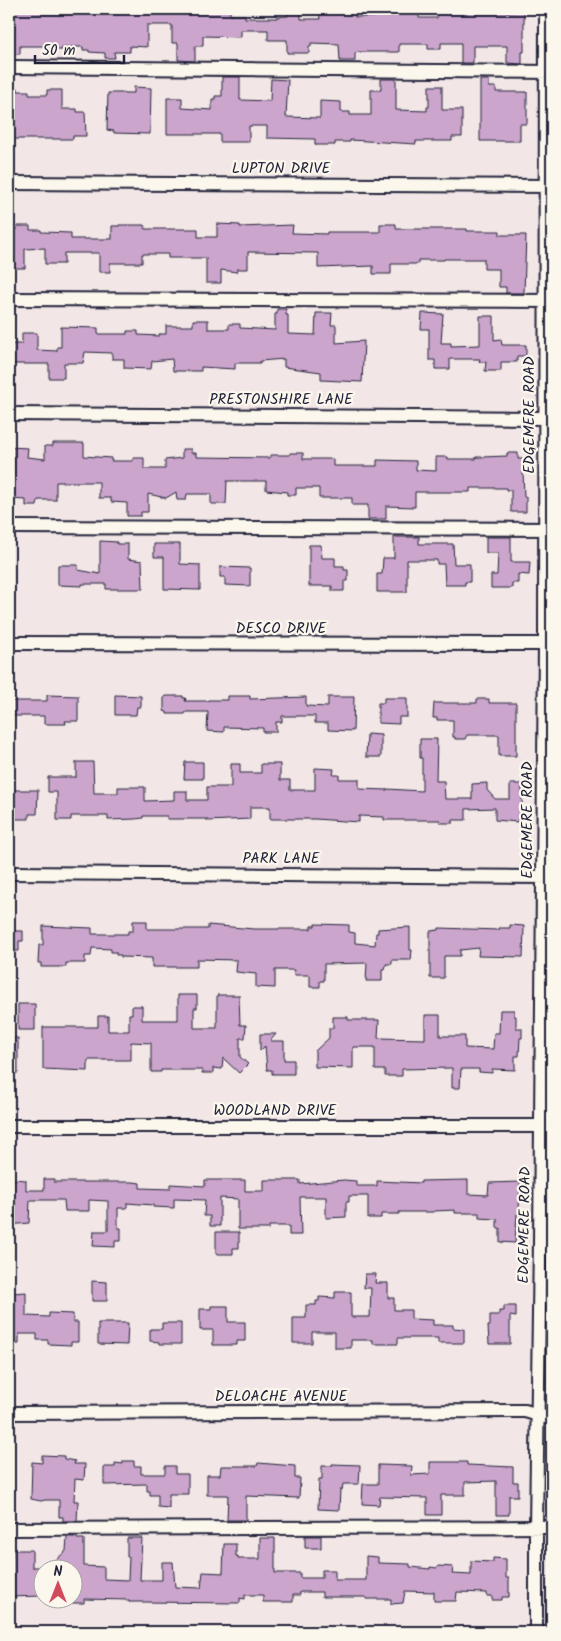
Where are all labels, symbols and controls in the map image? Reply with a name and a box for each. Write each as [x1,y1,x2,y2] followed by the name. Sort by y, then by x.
[35,32,124,64] scale bar
[42,39,76,63] text: 50 m
[232,157,331,181] street label: LUPTON DRIVE
[518,356,542,474] street label: EDGEMERE ROAD
[209,388,354,412] street label: PRESTONSHIRE LANE
[236,617,327,641] street label: DESCO DRIVE
[516,761,540,879] street label: EDGEMERE ROAD
[242,847,321,871] street label: PARK LANE
[214,1099,338,1123] street label: WOODLAND DRIVE
[512,1166,538,1284] street label: EDGEMERE ROAD
[215,1385,348,1409] street label: DELOACHE AVENUE
[32,1558,82,1608] north arrow
[54,1561,63,1583] text: N

